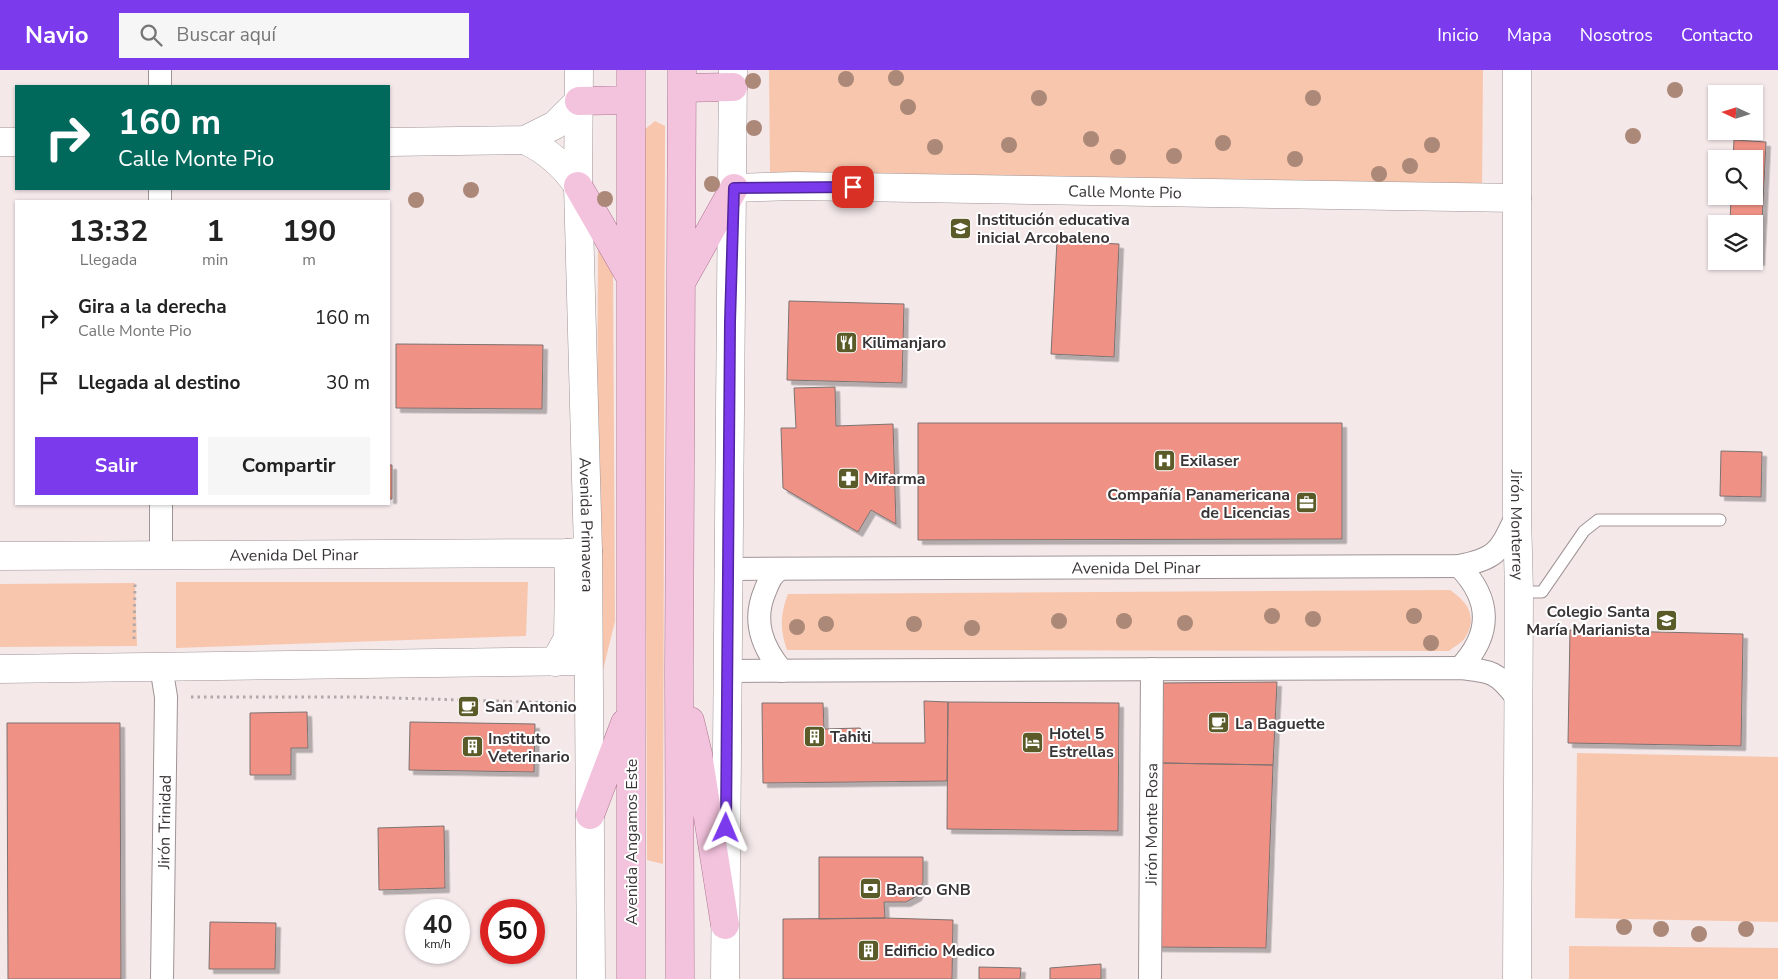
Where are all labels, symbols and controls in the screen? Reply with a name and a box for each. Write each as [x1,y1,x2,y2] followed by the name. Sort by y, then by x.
[119,13,469,58] search box
[25,19,89,51] text: Navio
[137,21,165,49] icon: search
[177,22,276,48] text: Buscar aquí
[1437,23,1479,47] text: Inicio
[1507,23,1552,47] text: Mapa
[1580,23,1653,47] text: Nosotros
[1681,23,1753,47] text: Contacto
[1708,85,1762,140] north arrow
[1708,85,1763,270] map controls
[118,99,221,146] text: 160 m
[35,105,100,170] icon: right
[118,144,274,174] text: Calle Monte Pio
[1708,150,1763,205] button: search
[832,166,874,208] pin
[839,173,867,201] icon: arrive
[1068,181,1182,204] street label: Calle Monte Pio
[977,209,1130,249] place label: Institución educativa inicial Arcobaleno
[69,211,148,252] text: 13:32
[206,211,224,252] text: 1
[282,211,336,252] text: 190
[1708,215,1763,270] button: layers
[949,216,973,240] school or university icon: Institución educativa inicial Arcobaleno
[80,249,137,271] text: Llegada
[202,249,228,271] text: min
[302,249,316,271] text: m
[78,294,227,320] text: Gira a la derecha
[35,304,63,332] icon: right
[315,305,370,331] text: 160 m
[78,320,192,342] text: Calle Monte Pio
[834,330,858,354] restaurant icon: Kilimanjaro
[862,332,946,354] place label: Kilimanjaro
[35,369,63,397] icon: arrive
[78,370,240,396] text: Llegada al destino
[326,370,370,396] text: 30 m
[35,437,198,495] button: Salir
[208,437,370,495] button: Compartir
[1152,448,1176,472] hospital icon: Exilaser
[1180,450,1240,472] place label: Exilaser
[573,457,598,592] street label: Avenida Primavera
[836,466,860,490] pharmacy icon: Mifarma
[864,468,926,490] place label: Mifarma
[1505,469,1529,581] street label: Jirón Monterrey
[1107,484,1290,524] place label: Compañía Panamericana de Licencias
[1294,491,1318,515] office icon: Compañía Panamericana de Licencias
[229,544,359,567] street label: Avenida Del Pinar
[1071,557,1201,580] street label: Avenida Del Pinar
[1526,601,1650,641] place label: Colegio Santa María Marianista
[1654,608,1678,632] school or university icon: Colegio Santa María Marianista
[457,694,481,718] cafe icon: San Antonio
[485,696,577,718] place label: San Antonio
[1207,711,1231,735] cafe icon: La Baguette
[1235,713,1325,735] place label: La Baguette
[1049,723,1114,763] place label: Hotel 5 Estrellas
[802,724,826,748] building icon: Tahiti
[830,726,871,748] place label: Tahiti
[487,728,570,768] place label: Instituto Veterinario
[1021,730,1045,754] hotel icon: Hotel 5 Estrellas
[460,735,484,759] building icon: Instituto Veterinario
[621,759,643,925] street label: Avenida Angamos Este
[1141,763,1163,886] street label: Jirón Monte Rosa
[153,775,177,870] street label: Jirón Trinidad
[699,801,751,853] position arrow
[858,877,882,901] bank icon: Banco GNB
[886,879,971,901] place label: Banco GNB
[480,899,545,964] speed limit sign: 50
[422,908,453,942] text: 40
[424,936,451,952] text: km/h
[856,938,880,962] building icon: Edificio Medico
[884,940,995,962] place label: Edificio Medico

